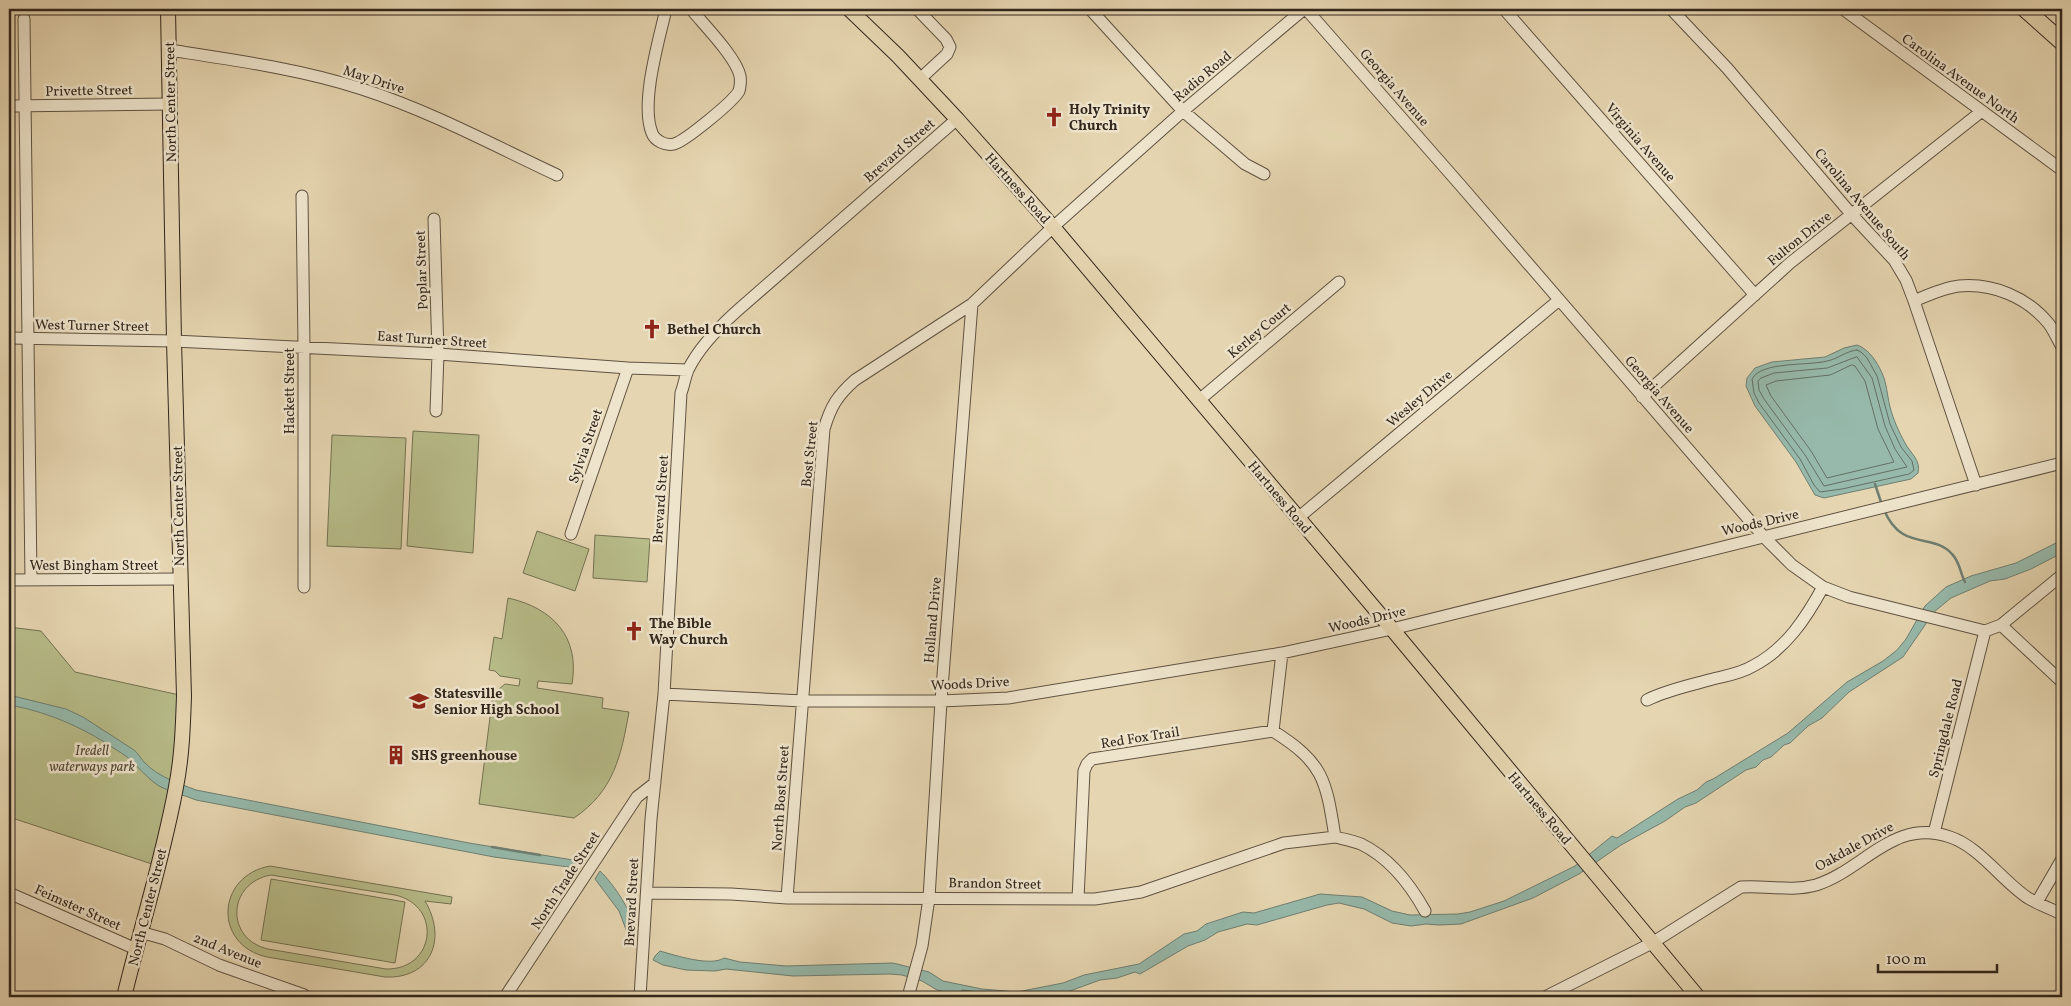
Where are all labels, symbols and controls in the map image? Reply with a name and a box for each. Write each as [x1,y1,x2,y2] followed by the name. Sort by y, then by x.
[1897,30,2023,128] street label: Carolina Avenue North
[161,41,182,162] street label: North Center Street
[1355,45,1433,131] street label: Georgia Avenue
[1170,47,1236,107] street label: Radio Road
[340,62,407,99] street label: May Drive
[45,81,133,102] street label: Privette Street
[1600,100,1680,187] street label: Virginia Avenue
[1069,101,1150,136] place label: Holy Trinity Church
[1043,106,1065,128] church icon: Holy Trinity Church
[860,115,940,187] street label: Brevard Street
[1809,145,1914,265] street label: Carolina Avenue South
[980,149,1054,229] street label: Hartness Road
[1764,207,1836,271] street label: Fulton Drive
[412,230,433,310] street label: Poplar Street
[1224,299,1296,363] street label: Kerley Court
[35,316,149,337] street label: West Turner Street
[641,318,663,340] church icon: Bethel Church
[667,321,761,340] place label: Bethel Church
[376,327,488,354] street label: East Turner Street
[281,348,300,434] street label: Hackett Street
[1620,352,1698,438] street label: Georgia Avenue
[1383,366,1457,432] street label: Wesley Drive
[565,407,608,486] street label: Sylvia Street
[798,420,823,488] street label: Bost Street
[169,445,190,566] street label: North Center Street
[649,454,674,544] street label: Brevard Street
[1243,458,1315,538] street label: Hartness Road
[1720,505,1801,542] street label: Woods Drive
[30,557,159,576] street label: West Bingham Street
[920,576,947,664] street label: Holland Drive
[1327,602,1408,639] street label: Woods Drive
[649,615,728,650] place label: The Bible Way Church
[623,620,645,642] church icon: The Bible Way Church
[930,673,1010,696] street label: Woods Drive
[1925,677,1968,780] street label: Springdale Road
[434,685,560,720] place label: Statesville Senior High School
[408,690,430,712] school or university icon: Statesville Senior High School
[1099,723,1181,754] street label: Red Fox Trail
[49,742,136,777] park label: Iredell waterways park
[385,744,407,766] building icon: SHS greenhouse
[768,744,795,852] street label: North Bost Street
[411,747,517,766] place label: SHS greenhouse
[1503,769,1575,849] street label: Hartness Road
[1812,818,1898,877] street label: Oakdale Drive
[527,828,605,934] street label: North Trade Street
[125,846,172,968] street label: North Center Street
[621,857,644,947] street label: Brevard Street
[948,874,1042,895] street label: Brandon Street
[31,881,124,936] street label: Feimster Street
[190,929,265,974] street label: 2nd Avenue
[1878,941,1997,973] scale bar
[1886,950,1926,971] text: 100 m

